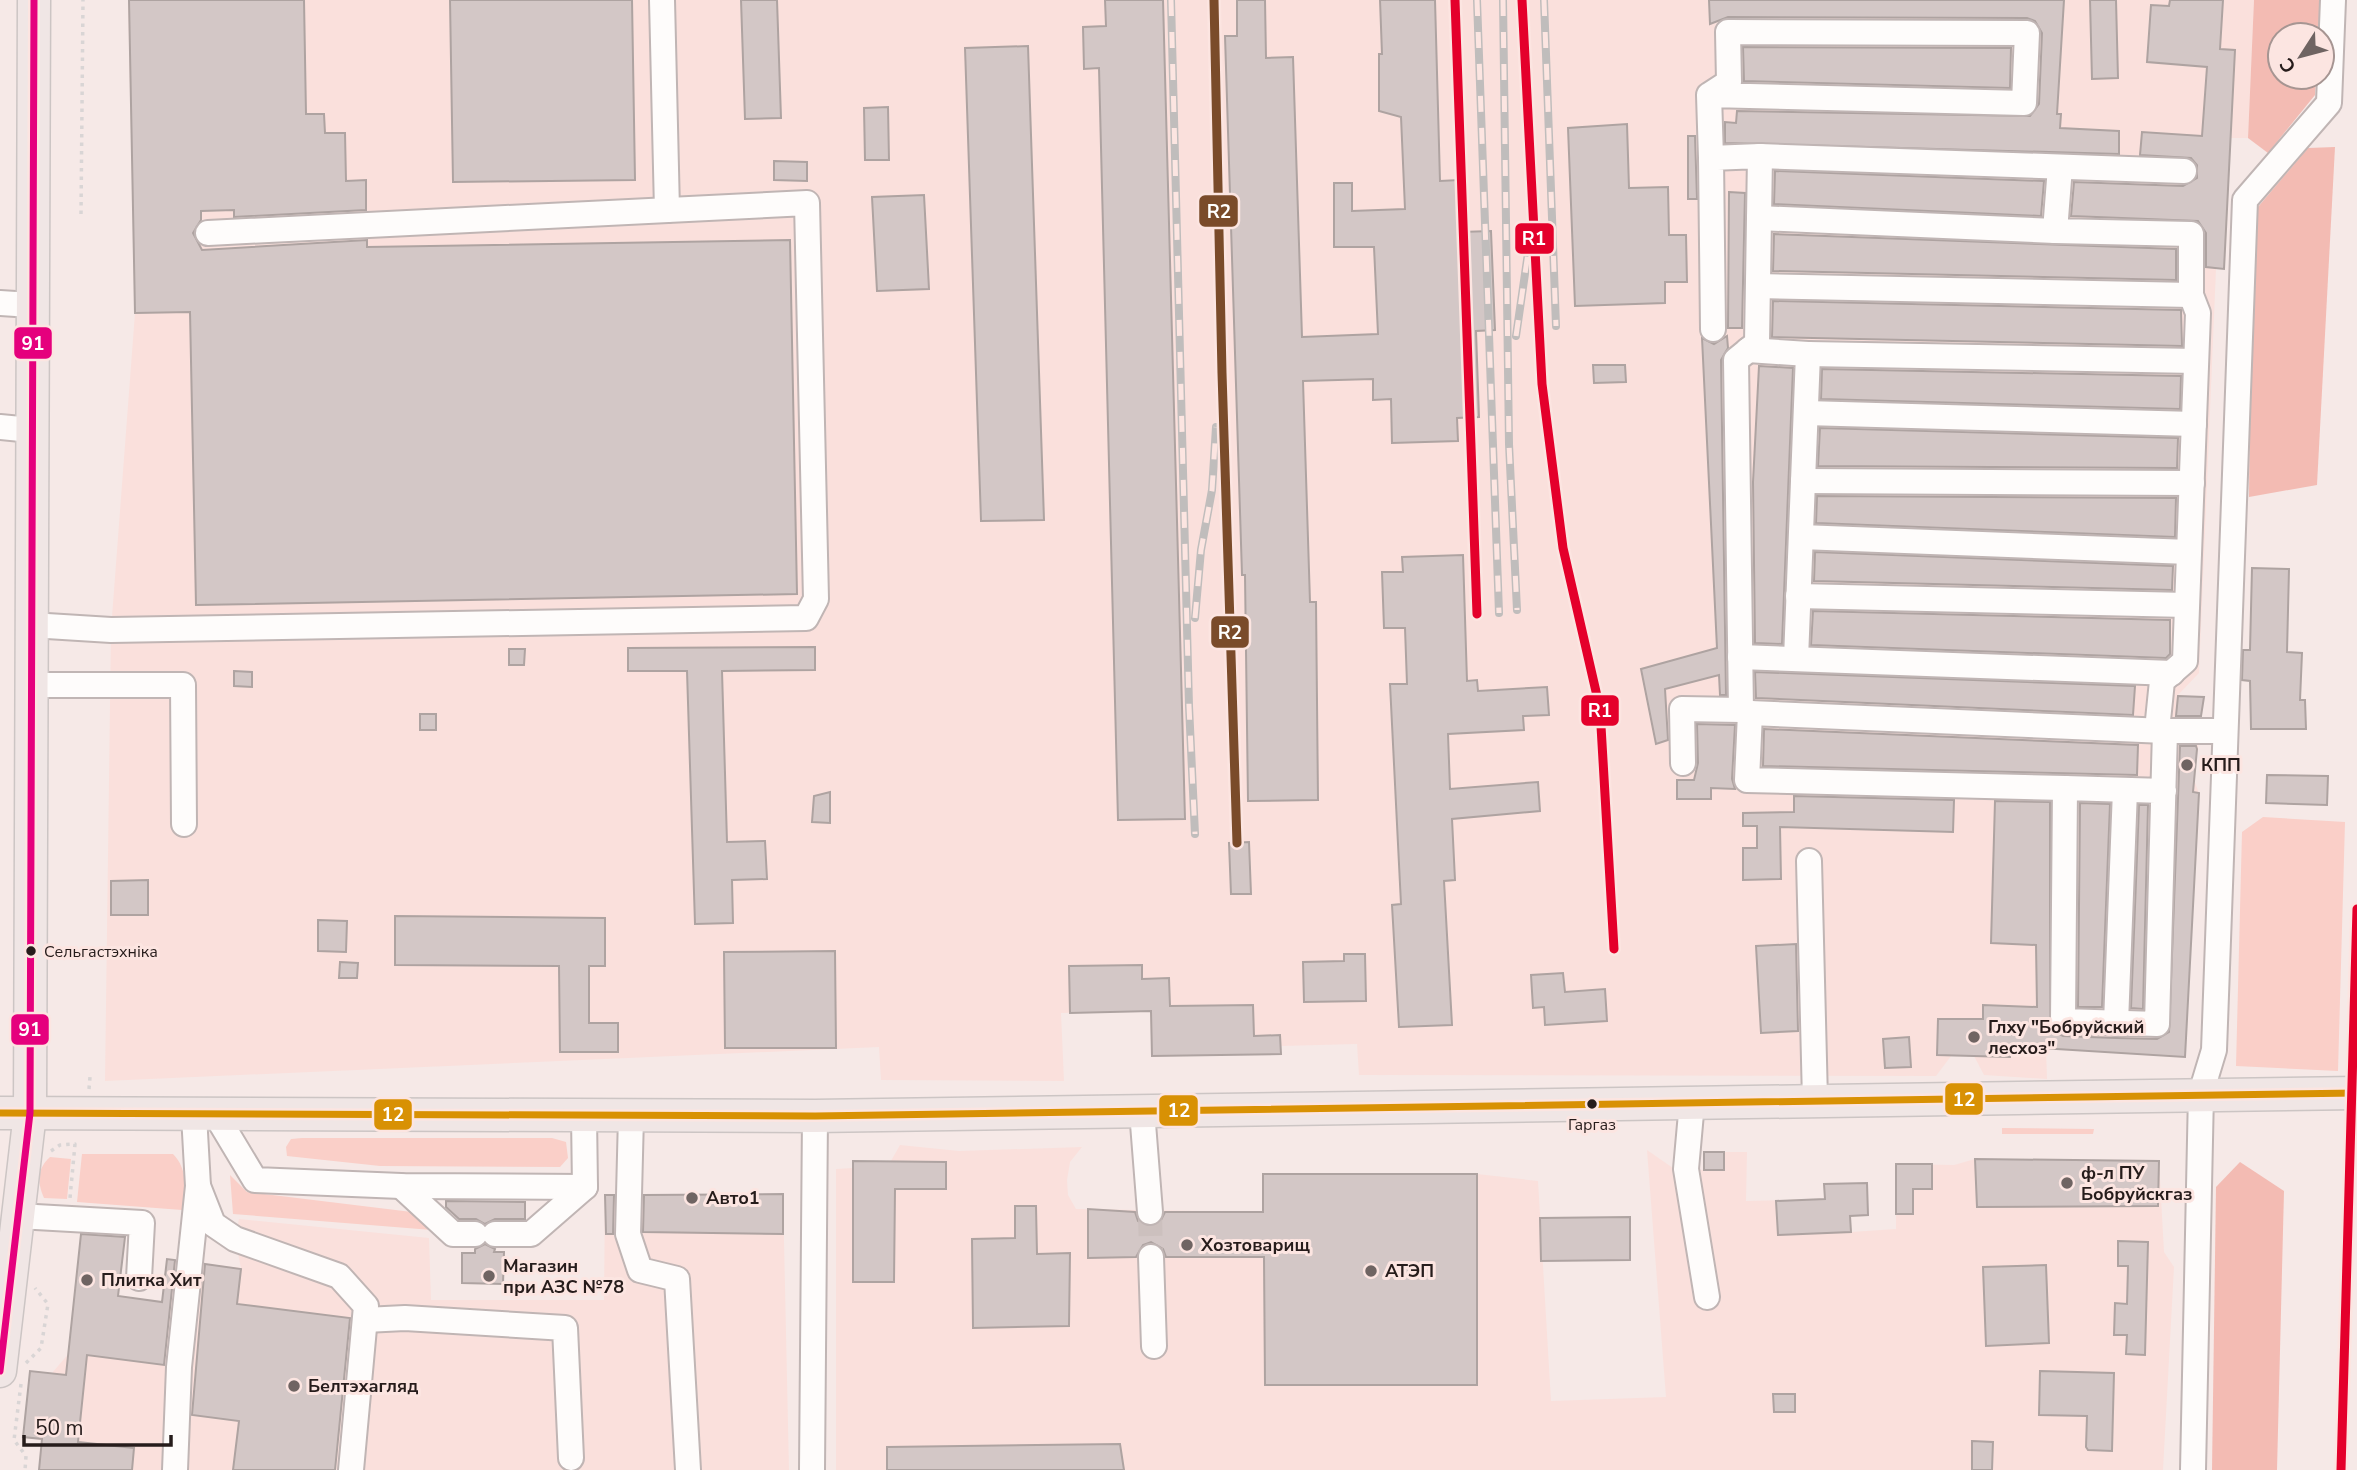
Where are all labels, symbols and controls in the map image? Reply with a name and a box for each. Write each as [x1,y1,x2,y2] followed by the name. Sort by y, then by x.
[2266,21,2336,91] north arrow
[2274,52,2302,78] text: С
[1198,194,1239,228] line badge: R2
[1207,199,1231,225] text: R2
[1514,222,1555,255] line badge: R1
[1522,226,1546,252] text: R1
[13,326,53,360] line badge: 91
[22,331,44,357] text: 91
[1210,615,1250,649] line badge: R2
[1218,620,1242,646] text: R2
[1580,694,1620,727] line badge: R1
[1588,698,1612,724] text: R1
[2201,753,2241,777] place label: КПП
[2179,757,2195,773] marker: КПП
[44,941,158,963] place label: Сельгастэхніка
[24,944,38,958] marker: Сельгастэхніка
[10,1013,50,1046] line badge: 91
[1988,1015,2144,1060] place label: Глху "Бобруйский лесхоз"
[19,1017,41,1043] text: 91
[1966,1029,1982,1045] marker: Глху "Бобруйский лесхоз"
[1944,1082,1984,1116] line badge: 12
[1953,1087,1975,1113] text: 12
[1158,1094,1199,1127] line badge: 12
[1585,1097,1599,1111] marker: Гаргаз
[373,1098,413,1131] line badge: 12
[1168,1098,1190,1124] text: 12
[382,1102,404,1128] text: 12
[1568,1114,1616,1136] place label: Гаргаз
[2081,1161,2192,1206] place label: ф-л ПУ Бобруйскгаз
[2059,1175,2075,1191] marker: ф-л ПУ Бобруйскгаз
[706,1186,760,1210] place label: Авто1
[684,1190,700,1206] marker: Авто1
[1200,1233,1310,1257] place label: Хозтоварищ
[1179,1237,1195,1253] marker: Хозтоварищ
[503,1254,624,1299] place label: Магазин при АЗС №78
[1385,1259,1434,1283] place label: АТЭП
[1363,1263,1379,1279] marker: АТЭП
[101,1268,202,1292] place label: Плитка Хит
[481,1268,497,1284] marker: Магазин при АЗС №78
[79,1272,95,1288] marker: Плитка Хит
[308,1374,418,1398] place label: Белтэхагляд
[286,1378,302,1394] marker: Белтэхагляд
[24,1404,172,1448] scale bar
[35,1414,84,1442] text: 50 m

